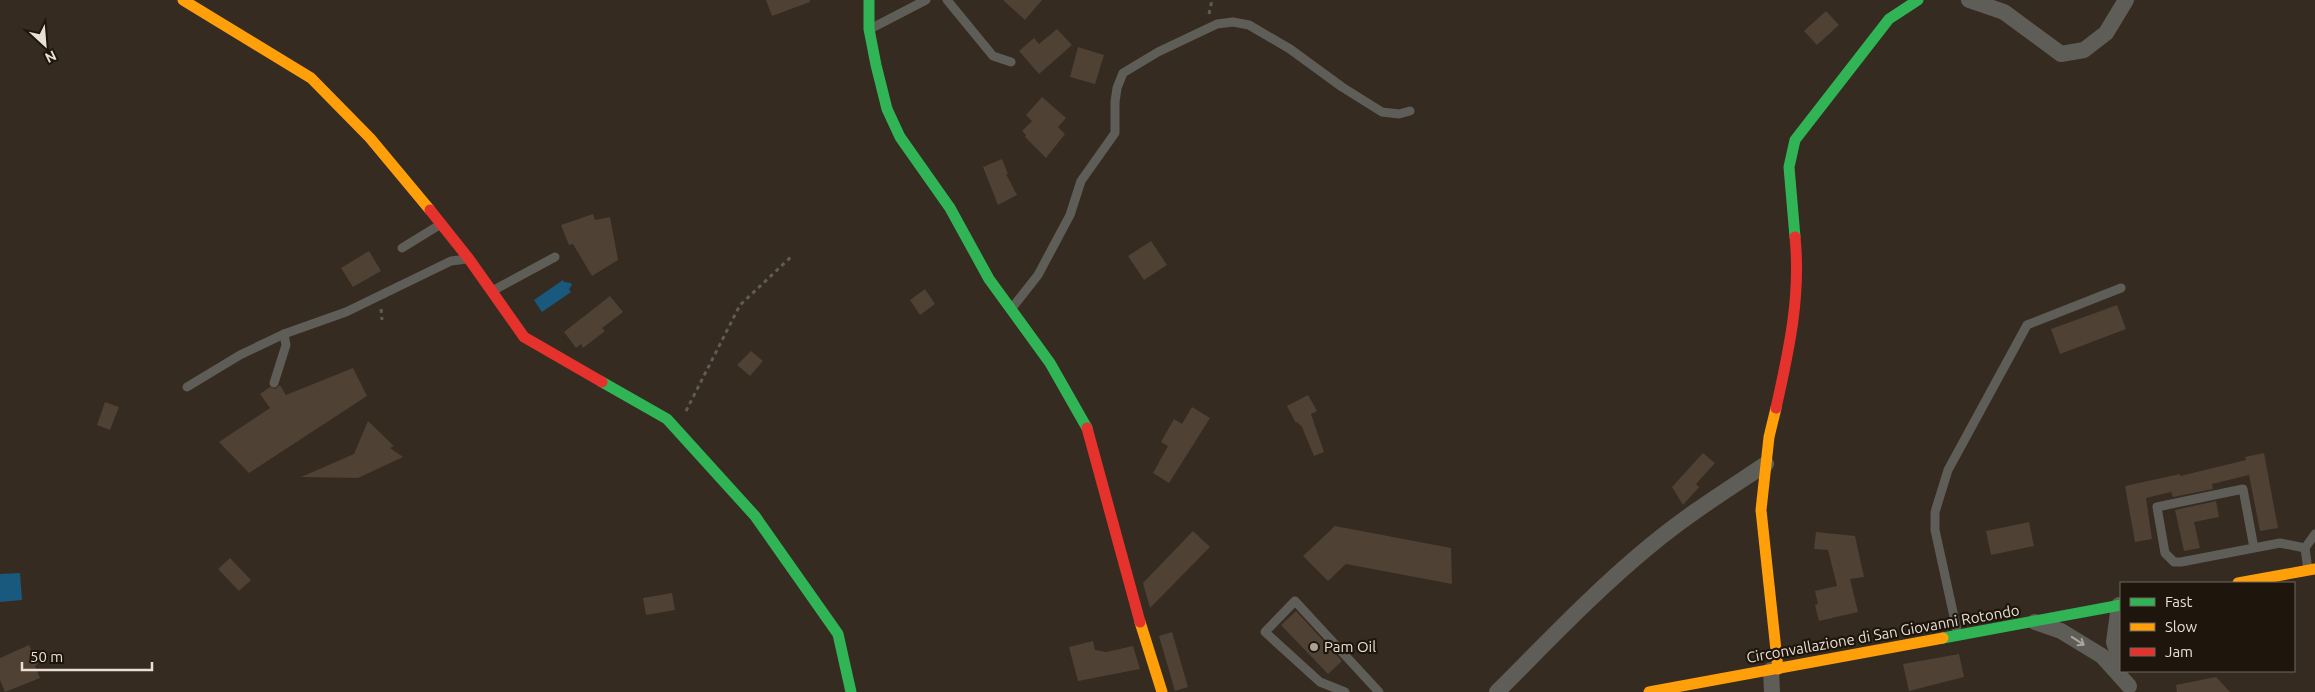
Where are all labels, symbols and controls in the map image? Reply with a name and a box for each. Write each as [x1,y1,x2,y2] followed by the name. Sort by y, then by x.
[20,20,70,70] north arrow
[42,47,59,66] text: N
[2120,582,2295,672] legend
[2165,593,2193,610] text: Fast
[1745,601,2021,666] street label: Circonvallazione di San Giovanni Rotondo
[2165,618,2198,635] text: Slow
[2070,636,2084,646] one-way arrow
[1324,638,1376,655] place label: Pam Oil
[22,640,152,672] scale bar
[1308,641,1320,653] marker: Pam Oil
[2165,643,2193,660] text: Jam
[30,648,63,665] text: 50 m

